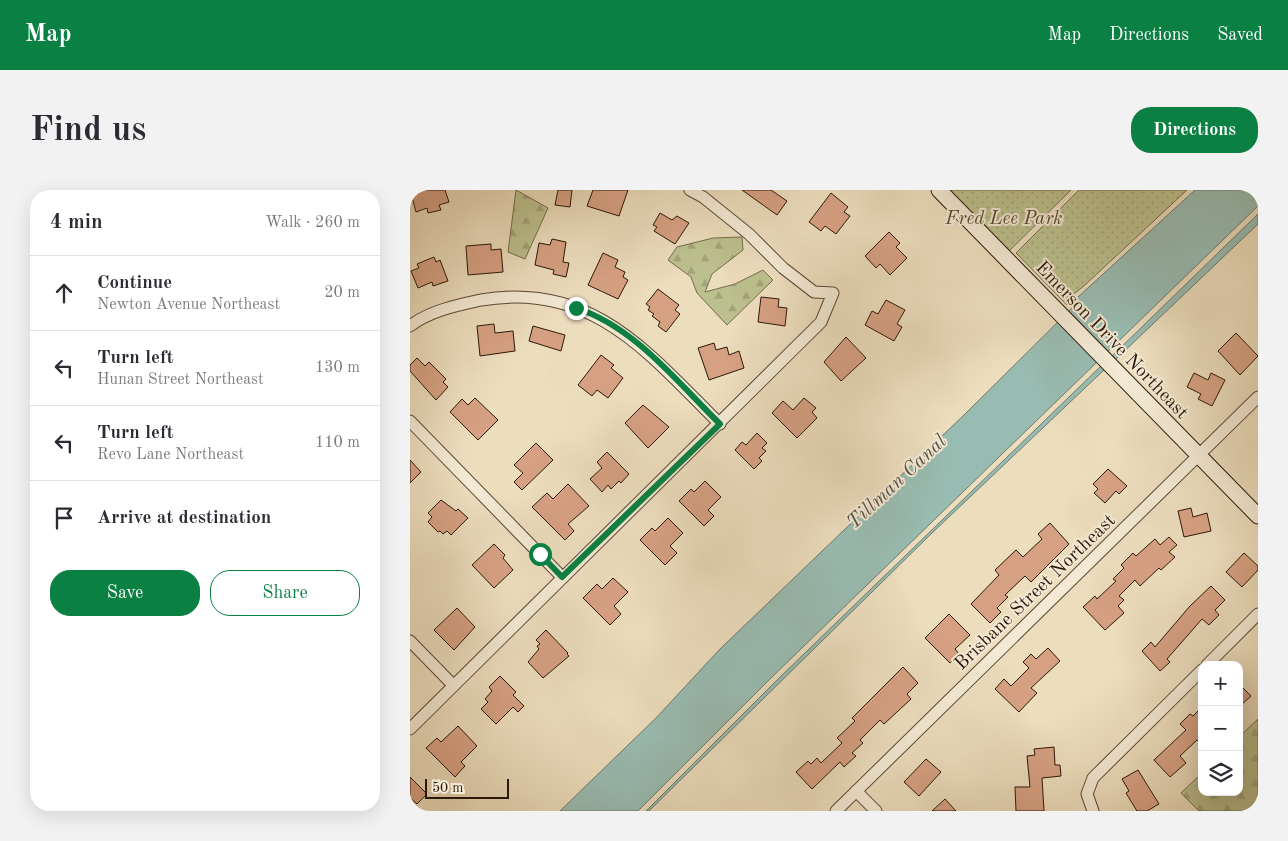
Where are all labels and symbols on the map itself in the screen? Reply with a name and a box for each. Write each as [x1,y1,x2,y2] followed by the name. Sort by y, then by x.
[944,210,1063,229] park label: Fred Lee Park
[1031,258,1191,423] street label: Emerson Drive Northeast
[565,297,588,320] route end
[844,431,951,533] water label: Tillman Canal
[952,511,1120,674] street label: Brisbane Street Northeast
[529,543,552,566] route start
[425,776,509,799] scale bar

